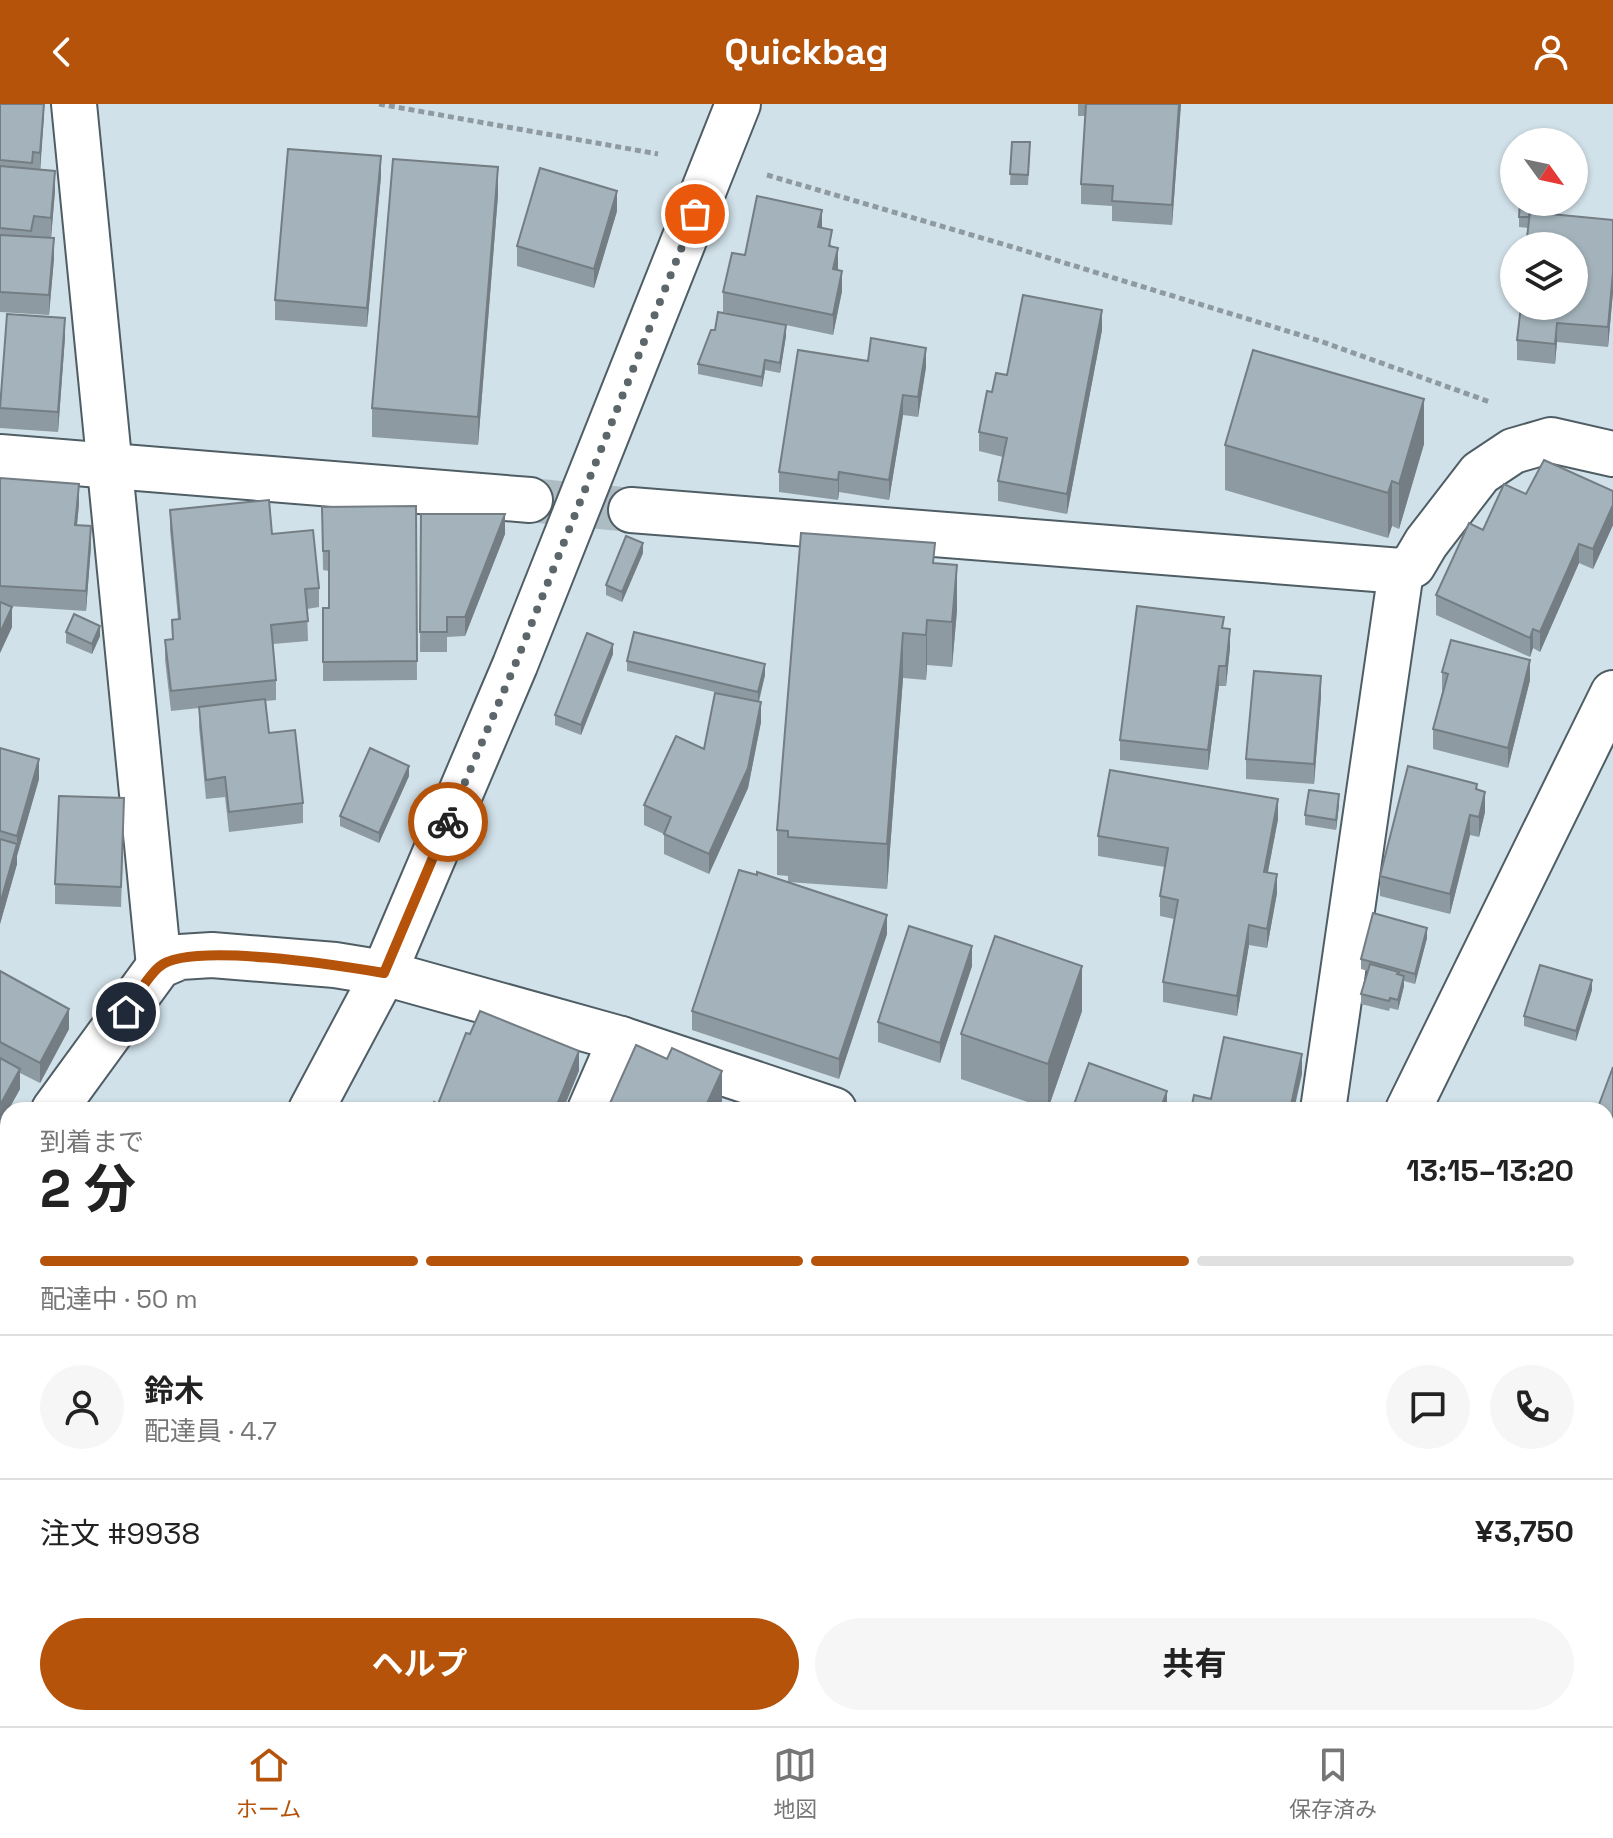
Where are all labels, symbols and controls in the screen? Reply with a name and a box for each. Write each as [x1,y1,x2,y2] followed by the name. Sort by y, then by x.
[725,29,888,75] text: Quickbag
[40,30,84,74] icon: back
[1529,30,1573,74] icon: person
[1500,128,1588,216] north arrow
[1500,128,1588,320] map controls
[661,180,729,248] pin
[673,192,717,236] icon: bag
[1500,232,1588,320] button: layers
[408,782,488,862] courier
[426,800,470,844] icon: bike
[92,978,160,1046] pin
[104,990,148,1034] icon: home
[40,1125,144,1159] text: 到着まで
[1406,1151,1574,1190] text: 13:15–13:20
[40,1156,136,1222] text: 2 分
[40,1282,198,1316] text: 配達中 · 50 m
[40,1365,124,1449] button: person
[1386,1365,1470,1449] button: chat
[1490,1365,1574,1449] button: phone
[144,1371,204,1410] text: 鈴木
[144,1414,277,1448] text: 配達員 · 4.7
[1475,1512,1574,1551] text: ¥3,750
[40,1514,200,1553] text: 注文 #9938
[40,1618,799,1710] button: ヘルプ
[815,1618,1574,1710] button: 共有
[236,1743,301,1823] tab: ホーム
[773,1743,817,1823] tab: 地図
[1289,1743,1377,1823] tab: 保存済み

